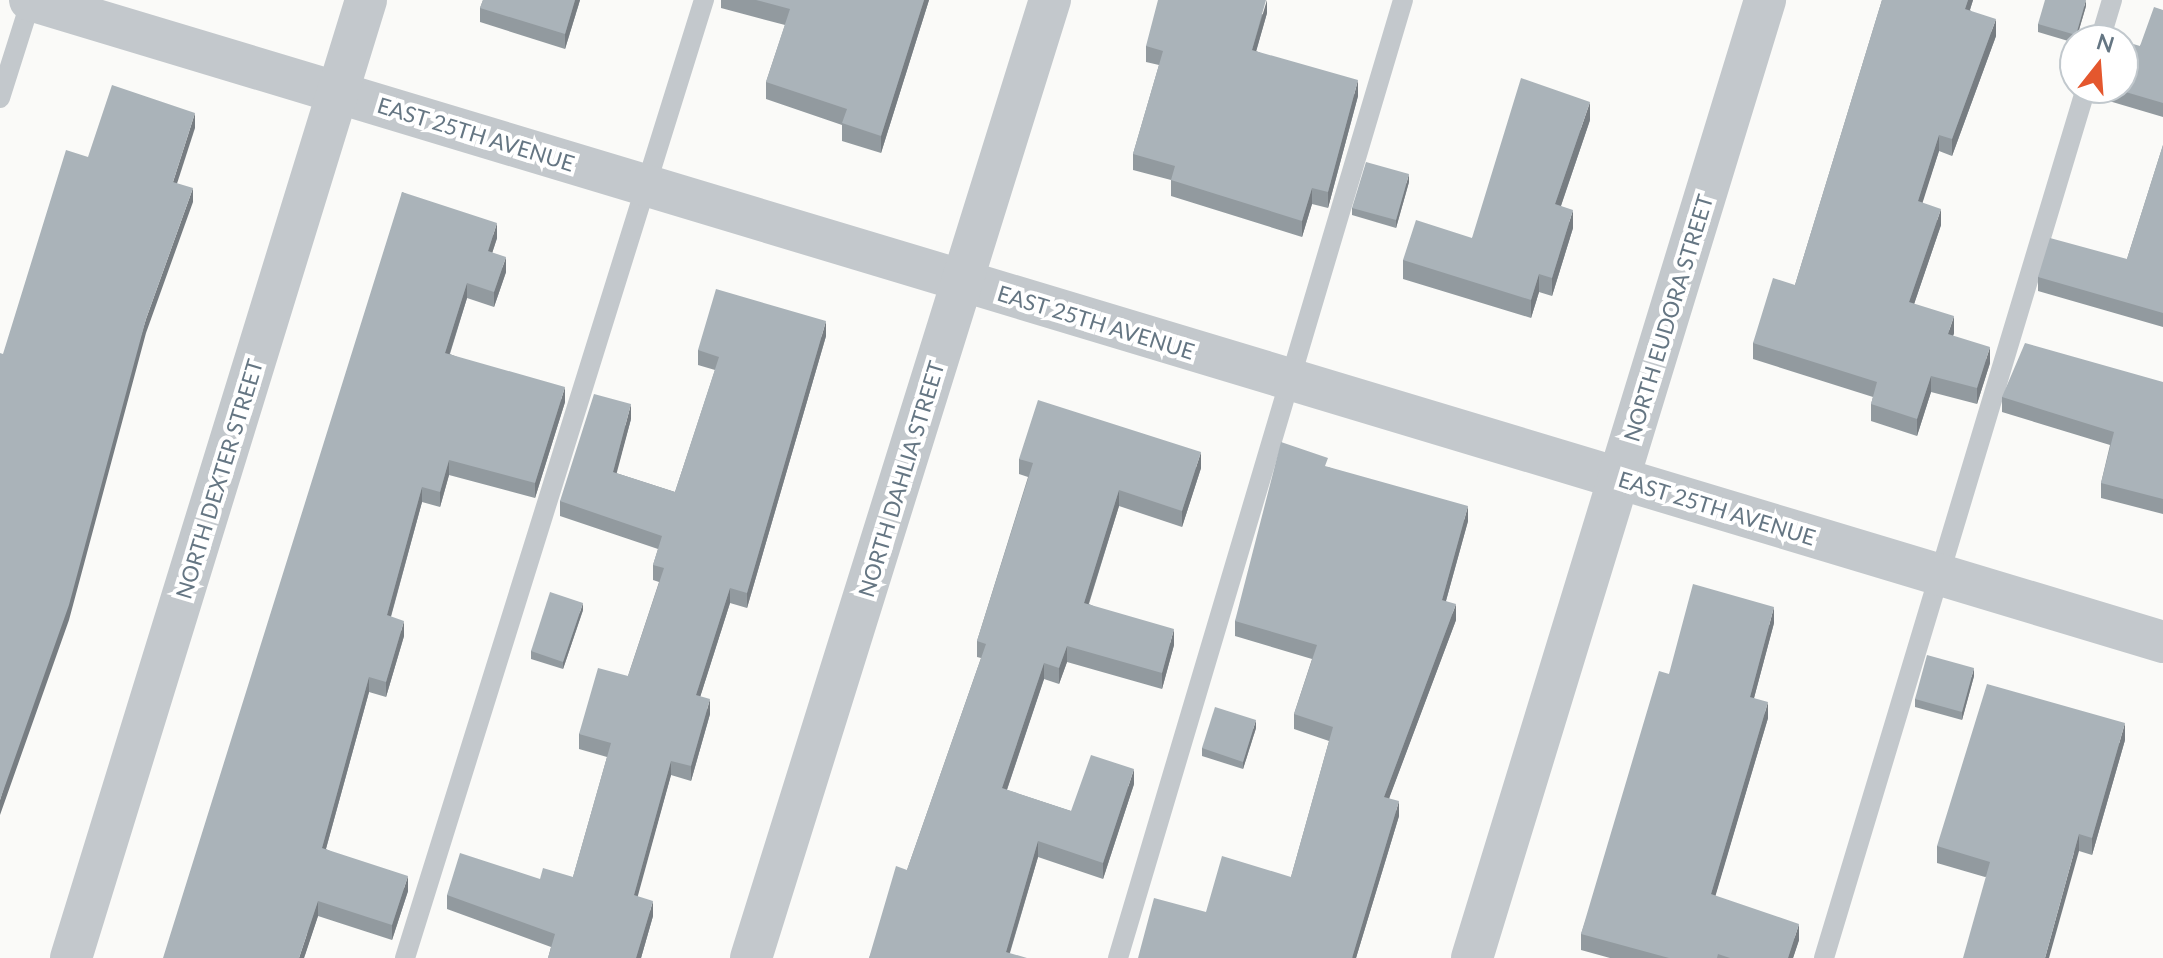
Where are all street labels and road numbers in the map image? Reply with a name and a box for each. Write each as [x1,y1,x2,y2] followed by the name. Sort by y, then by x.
[374,91,578,177] street label: EAST 25TH AVENUE
[1618,191,1718,445] street label: NORTH EUDORA STREET
[994,279,1198,365] street label: EAST 25TH AVENUE
[170,356,268,602] street label: NORTH DEXTER STREET
[852,357,950,601] street label: NORTH DAHLIA STREET
[1615,465,1819,551] street label: EAST 25TH AVENUE

